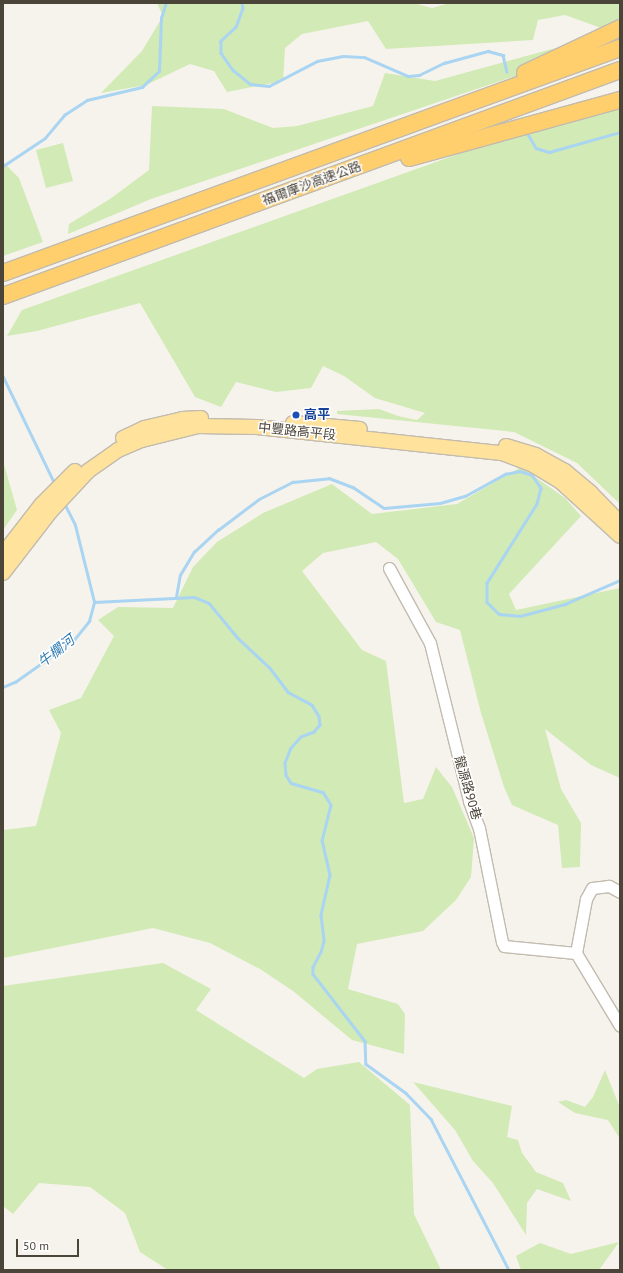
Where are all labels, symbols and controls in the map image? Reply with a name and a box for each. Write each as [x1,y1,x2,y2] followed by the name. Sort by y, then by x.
[260,159,364,209] street label: 福爾摩沙高速公路
[304,407,330,423] place label: 高平
[291,410,301,420] marker: 高平
[257,420,337,444] street label: 中豐路高平段
[34,631,78,671] water label: 牛欄河
[450,754,484,822] street label: 龍源路90巷
[18,1231,81,1257] scale bar
[23,1238,49,1253] text: 50 m

